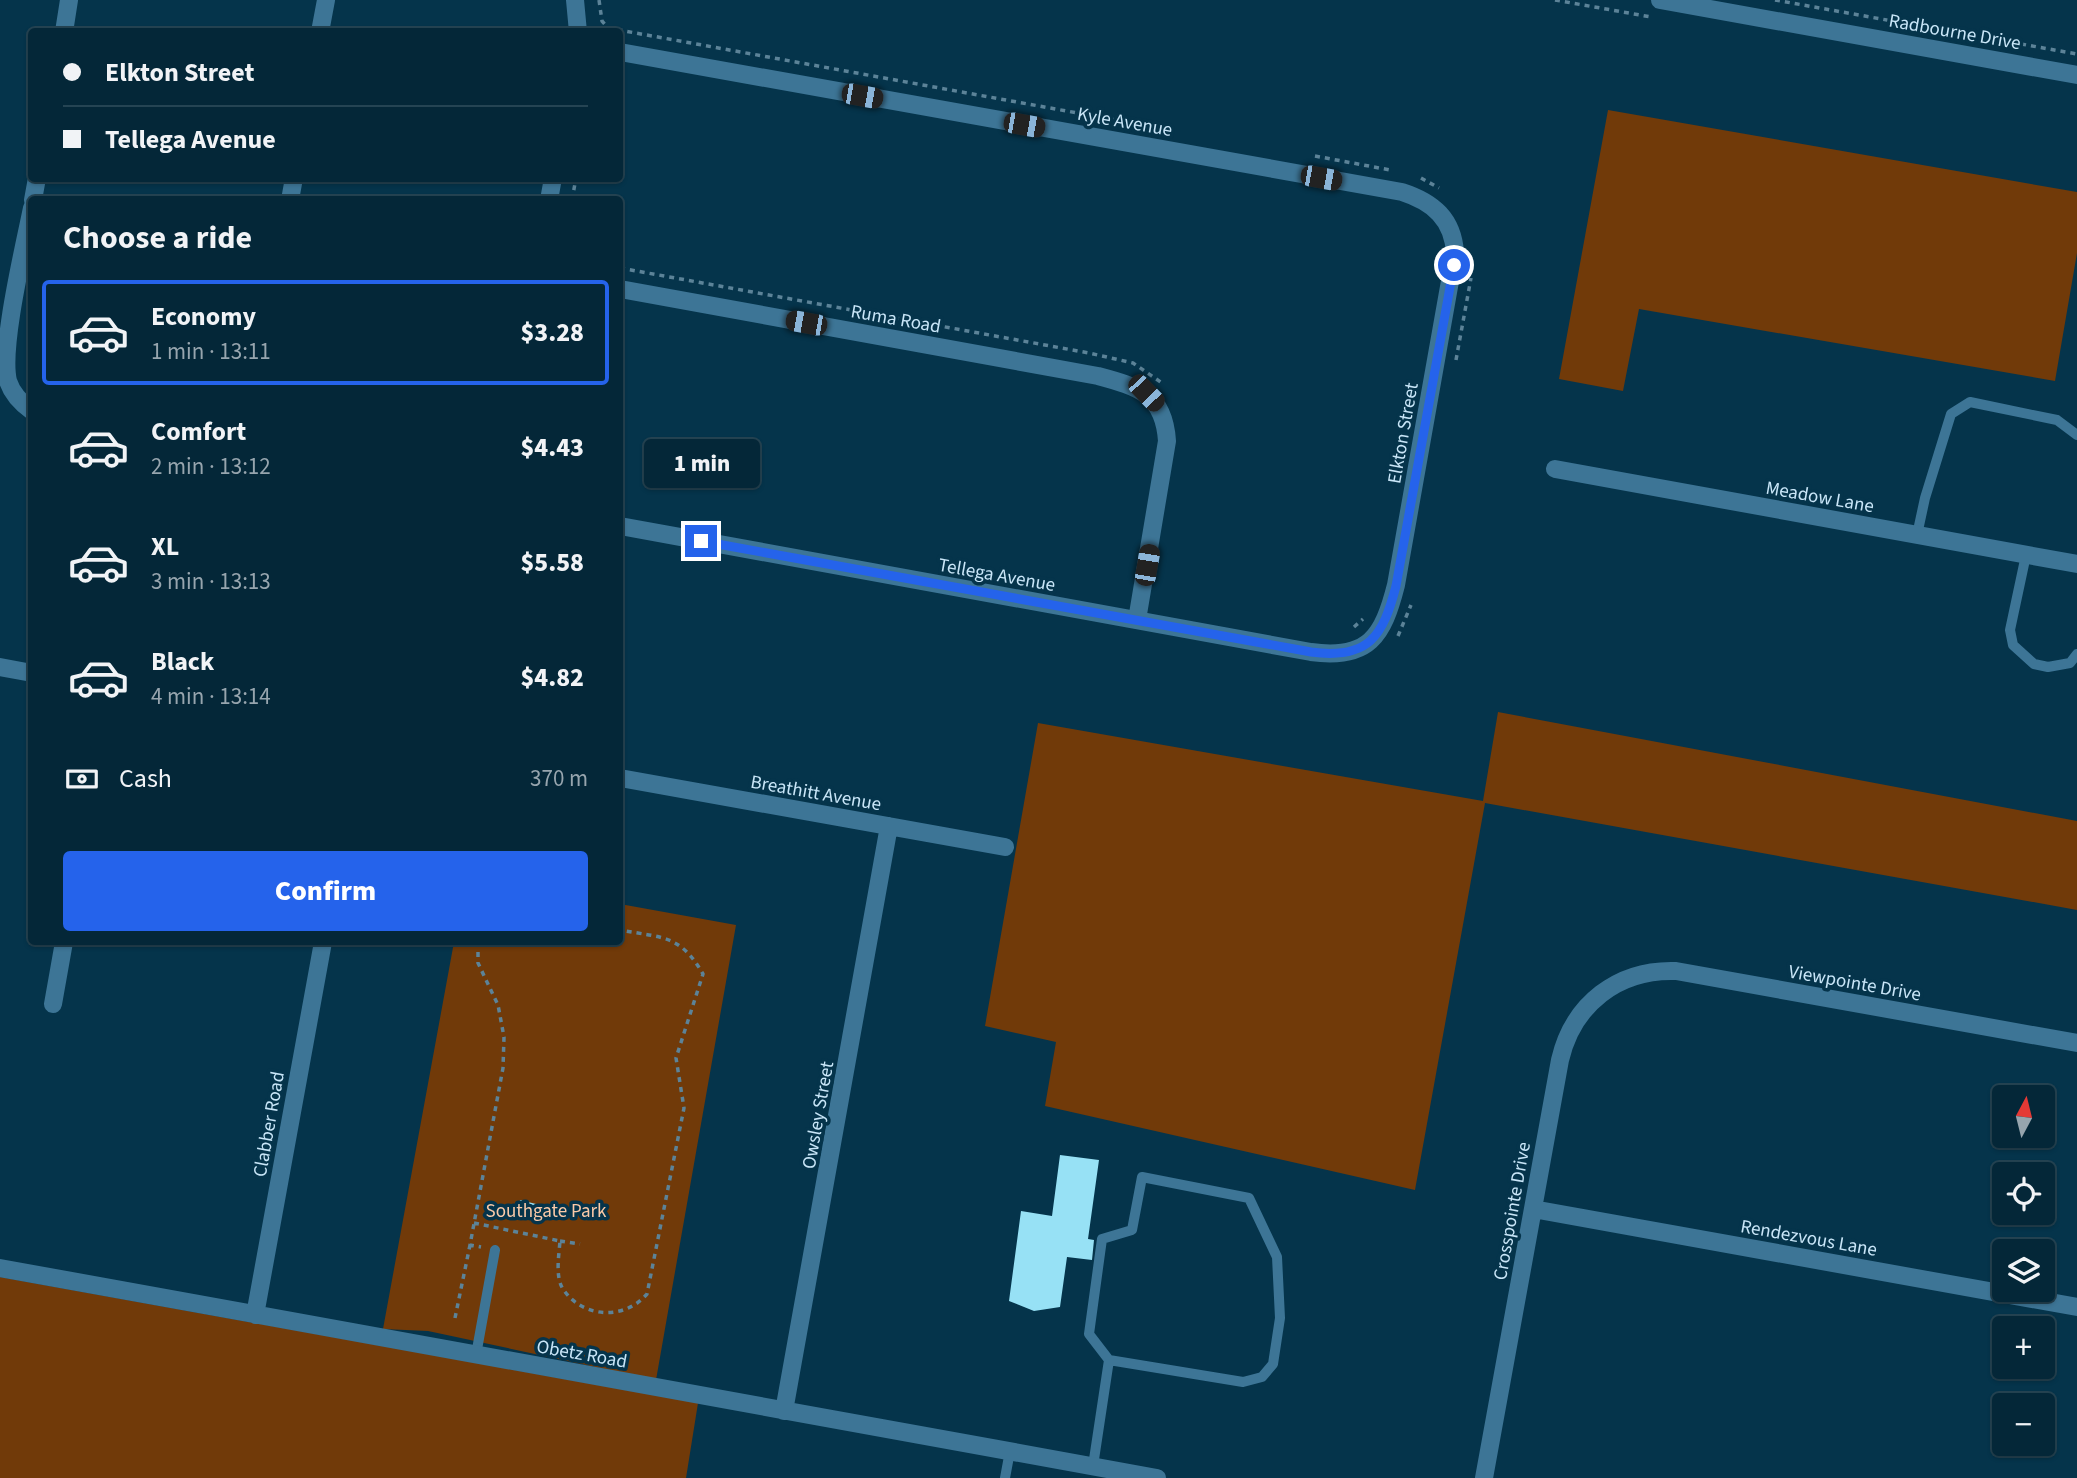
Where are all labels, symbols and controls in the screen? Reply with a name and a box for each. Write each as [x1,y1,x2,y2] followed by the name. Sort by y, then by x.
[1887,8,2023,57] street label: Radbourne Drive
[105,54,254,91] text: Elkton Street
[840,82,885,110] car
[1075,101,1174,144] street label: Kyle Avenue
[1002,111,1047,139] car
[105,121,276,158] text: Tellega Avenue
[1299,164,1344,192] car
[63,215,252,261] text: Choose a ride
[1438,249,1470,281] route start
[151,298,256,335] text: Economy
[849,298,943,341] street label: Ruma Road
[67,301,130,364] icon: car
[784,309,829,337] car
[520,314,584,351] text: $3.28
[151,335,271,368] text: 1 min · 13:11
[1124,371,1169,415] car
[1381,380,1426,486] street label: Elkton Street
[151,413,246,450] text: Comfort
[67,416,130,479] icon: car
[520,429,584,466] text: $4.43
[643,440,759,489] callout: 1 min
[674,447,730,480] text: 1 min
[151,450,271,483] text: 2 min · 13:12
[1764,475,1876,520] street label: Meadow Lane
[685,525,717,557] route end
[151,528,179,565] text: XL
[67,531,130,594] icon: car
[1134,542,1161,588] car
[520,544,584,581] text: $5.58
[936,552,1057,599] street label: Tellega Avenue
[151,565,271,598] text: 3 min · 13:13
[151,643,214,680] text: Black
[67,646,130,709] icon: car
[520,659,584,696] text: $4.82
[151,680,271,713] text: 4 min · 13:14
[63,760,101,798] icon: cash
[119,760,172,797] text: Cash
[530,762,588,795] text: 370 m
[748,769,883,818] street label: Breathitt Avenue
[63,851,588,931] button: Confirm
[1786,959,1923,1008] street label: Viewpointe Drive
[796,1059,841,1171] street label: Owsley Street
[247,1069,292,1179] street label: Clabber Road
[1992,1085,2054,1148] north arrow
[1992,1085,2055,1456] map controls
[1487,1140,1538,1282] street label: Crosspointe Drive
[1992,1162,2055,1225] button: locate
[485,1198,607,1225] park label: Southgate Park
[1738,1213,1879,1264] street label: Rendezvous Lane
[1992,1239,2055,1302] button: layers
[1992,1316,2055,1379] button: +
[534,1333,629,1376] street label: Obetz Road
[1992,1393,2055,1456] button: −

